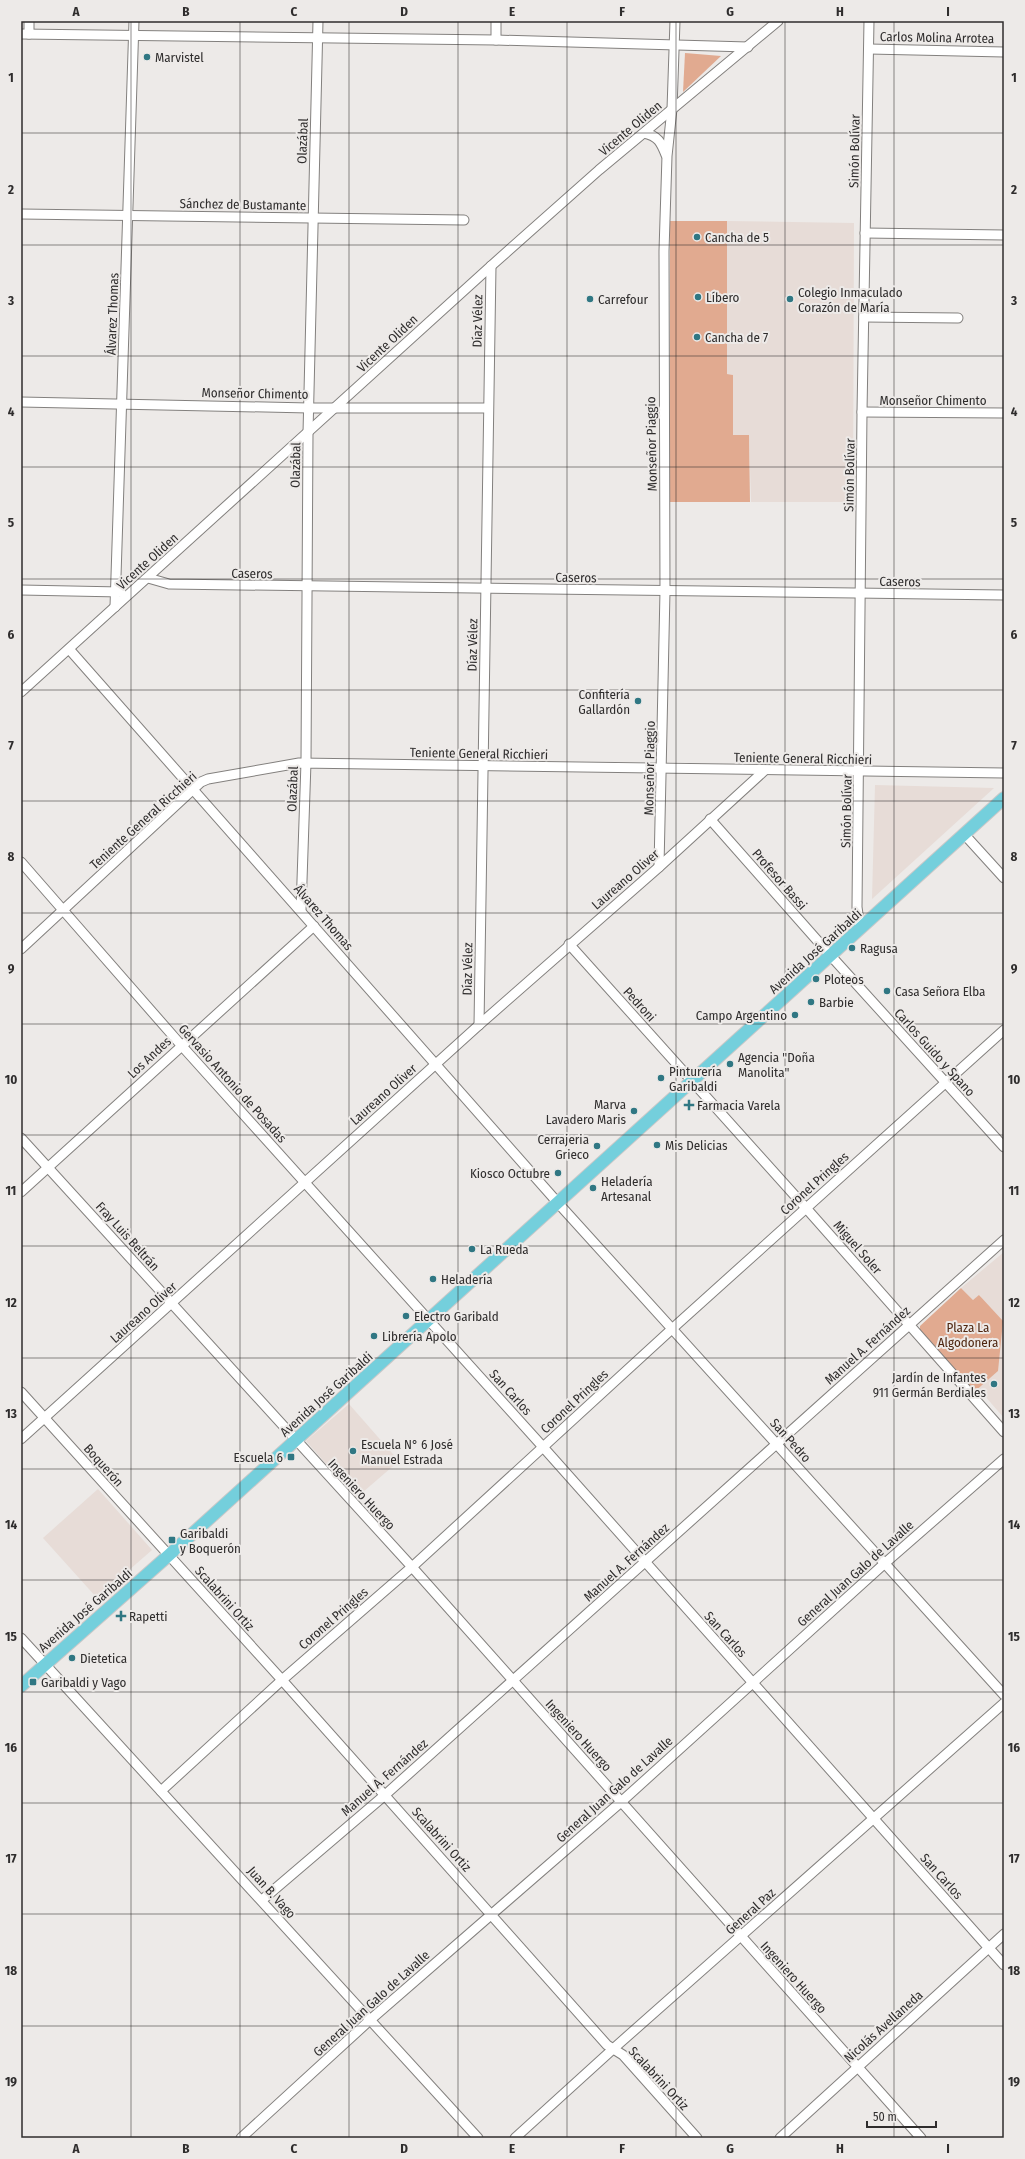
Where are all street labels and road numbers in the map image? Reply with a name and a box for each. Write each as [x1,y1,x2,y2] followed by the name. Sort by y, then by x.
[880,29,994,46] street label: Carlos Molina Arrotea
[596,98,665,159] street label: Vicente Oliden
[846,114,863,188] street label: Simón Bolívar
[294,117,311,164] street label: Olazábal
[179,196,306,213] street label: Sánchez de Bustamante
[104,272,121,355] street label: Álvarez Thomas
[470,294,485,348] street label: Díaz Vélez
[354,312,421,375] street label: Vicente Oliden
[201,385,309,402] street label: Monseñor Chimento
[880,393,987,408] street label: Monseñor Chimento
[643,396,660,492] street label: Monseñor Piaggio
[841,438,858,512] street label: Simón Bolívar
[288,441,303,488] street label: Olazábal
[114,530,181,593] street label: Vicente Oliden
[231,566,273,581] street label: Caseros
[555,570,597,585] street label: Caseros
[879,574,921,589] street label: Caseros
[465,618,480,672] street label: Díaz Vélez
[641,720,658,816] street label: Monseñor Piaggio
[410,745,548,762] street label: Teniente General Ricchieri
[734,750,872,767] street label: Teniente General Ricchieri
[284,765,301,812] street label: Olazábal
[87,769,200,872] street label: Teniente General Ricchieri
[838,774,855,848] street label: Simón Bolívar
[589,846,662,913] street label: Laureano Oliver
[749,846,810,913] street label: Profesor Bassi
[291,881,357,954] street label: Álvarez Thomas
[766,906,865,997] street label: Avenida José Garibaldi
[460,942,475,996] street label: Díaz Vélez
[620,984,659,1025] street label: Pedroni
[891,1005,978,1099] street label: Carlos Guido y Spano
[176,1021,290,1146] street label: Gervasio Antonio de Posadas
[125,1033,174,1081] street label: Los Andes
[347,1060,420,1128] street label: Laureano Oliver
[777,1149,852,1218] street label: Coronel Pringles
[93,1199,162,1274] street label: Fray Luis Beltrán
[830,1218,885,1277] street label: Miguel Soler
[107,1278,180,1346] street label: Laureano Oliver
[822,1303,913,1388] street label: Manuel A. Fernández
[277,1349,376,1440] street label: Avenida José Garibaldi
[538,1366,611,1436] street label: Coronel Pringles
[486,1367,535,1418] street label: San Carlos
[767,1415,814,1465] street label: San Pedro
[81,1441,127,1490] street label: Boquerón
[325,1456,398,1533] street label: Ingeniero Huergo
[794,1517,916,1629] street label: General Juan Galo de Lavalle
[581,1520,672,1605] street label: Manuel A. Fernández
[192,1563,257,1634] street label: Scalabrini Ortiz
[35,1566,135,1655] street label: Avenida José Garibaldi
[296,1584,371,1652] street label: Coronel Pringles
[701,1609,750,1660] street label: San Carlos
[542,1696,615,1774] street label: Ingeniero Huergo
[553,1733,675,1845] street label: General Juan Galo de Lavalle
[338,1736,431,1819] street label: Manuel A. Fernández
[409,1804,474,1875] street label: Scalabrini Ortiz
[917,1851,966,1902] street label: San Carlos
[244,1863,299,1921] street label: Juan B. Vago
[722,1885,778,1938] street label: General Paz
[757,1938,830,2016] street label: Ingeniero Huergo
[310,1947,432,2059] street label: General Juan Galo de Lavalle
[841,1987,926,2066] street label: Nicolás Avellaneda
[625,2044,692,2113] street label: Scalabrini Ortiz

